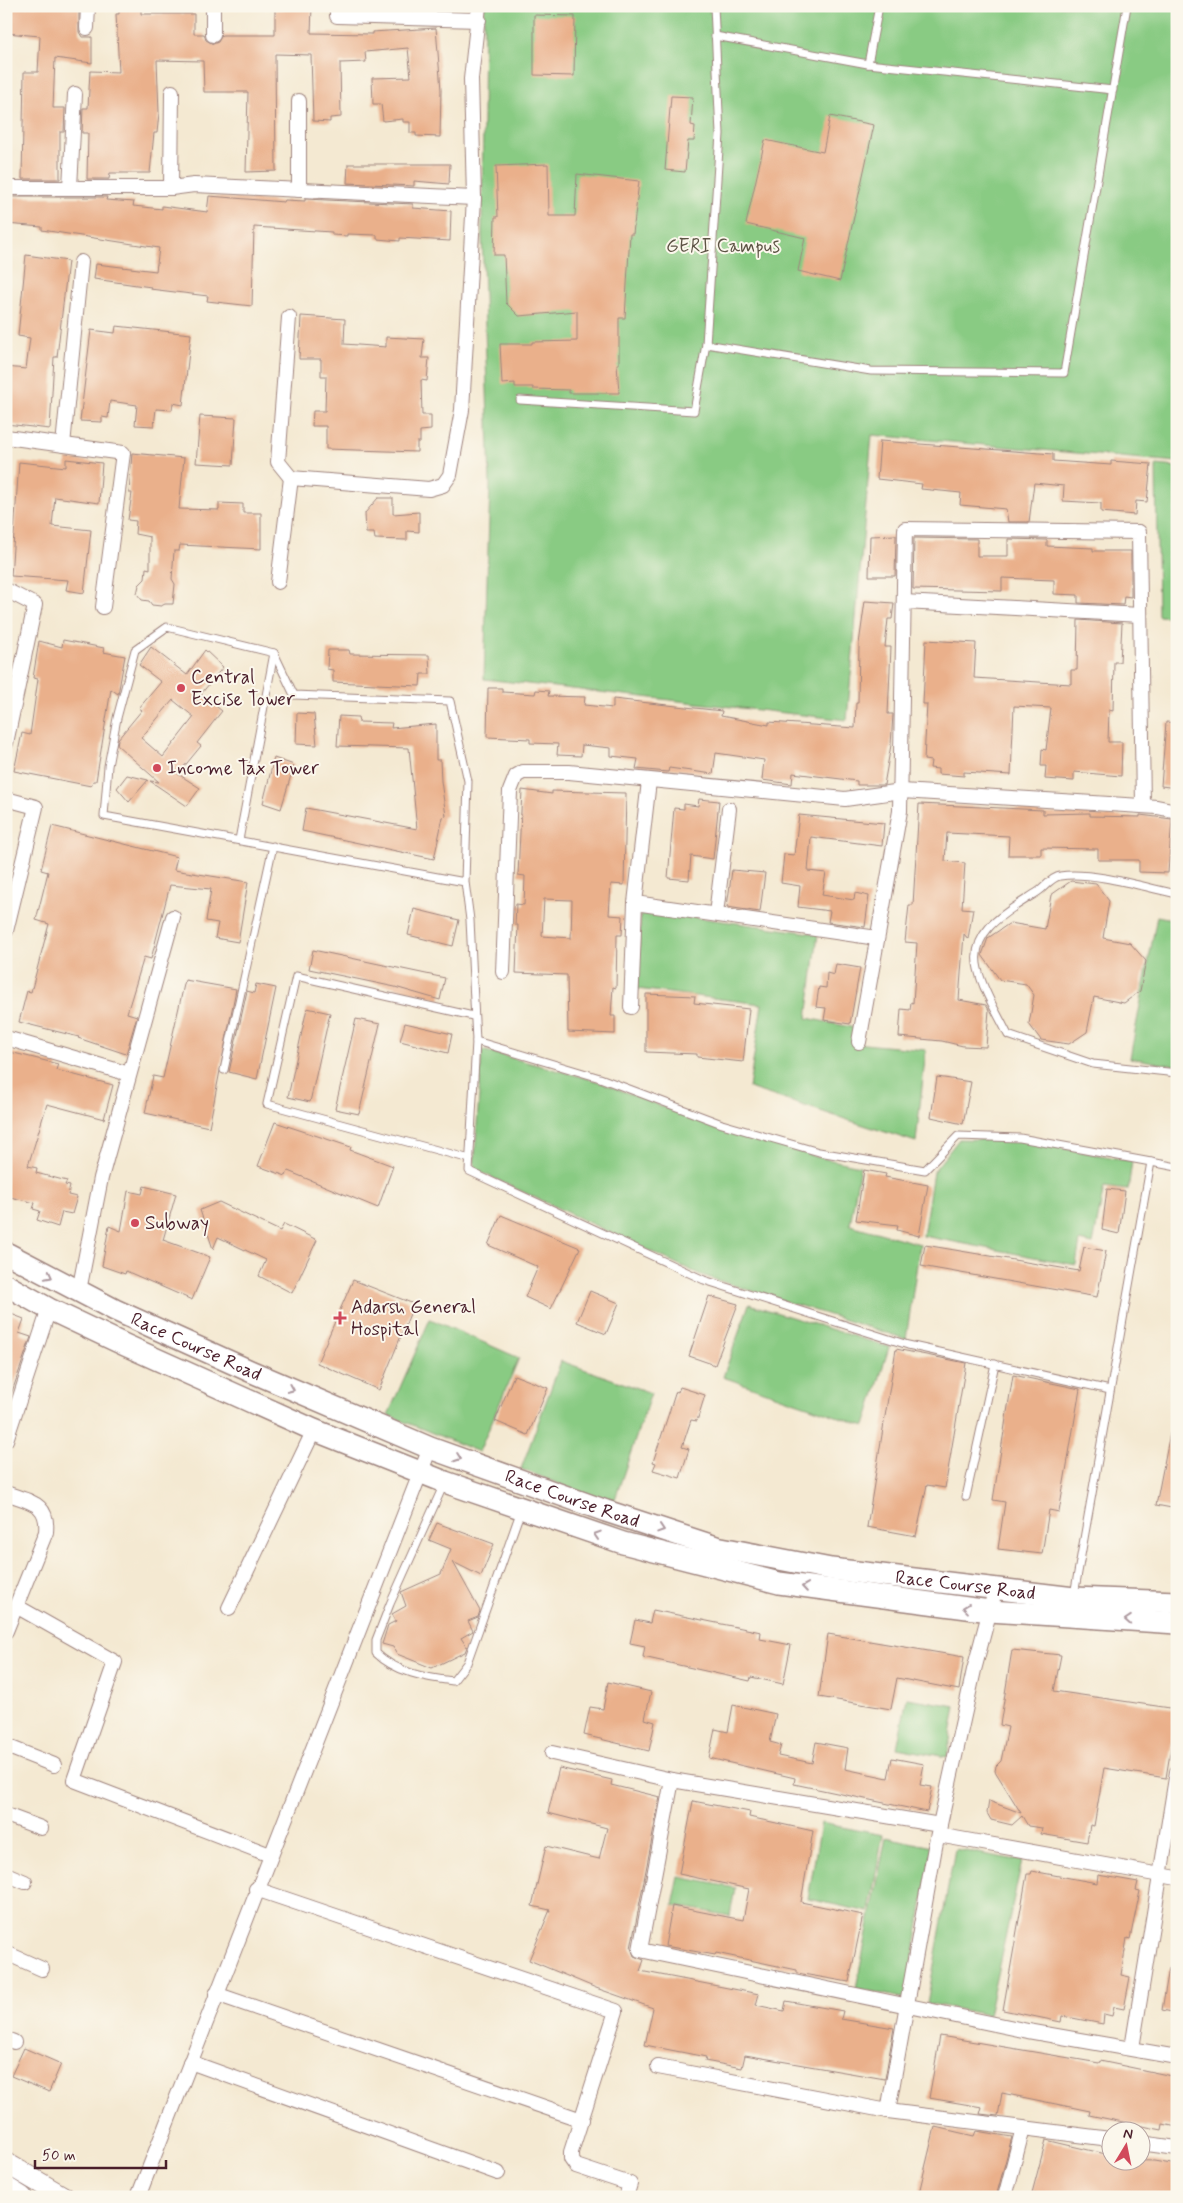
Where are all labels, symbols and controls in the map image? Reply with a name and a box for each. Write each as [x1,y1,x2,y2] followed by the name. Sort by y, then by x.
[666,234,780,259] park label: GERI Campus
[191,665,295,712] place label: Central Excise Tower
[175,682,187,694] marker: Central Excise Tower
[167,756,319,781] place label: Income Tax Tower
[151,762,163,774] marker: Income Tax Tower
[145,1211,209,1237] place label: Subway
[129,1217,141,1229] marker: Subway
[44,1270,53,1280] one-way arrow
[351,1295,476,1342] place label: Adarsh General Hospital
[127,1306,265,1387] street label: Race Course Road
[333,1311,347,1325] marker: Adarsh General Hospital
[287,1384,295,1394] one-way arrow
[453,1452,462,1462] one-way arrow
[502,1463,643,1534] street label: Race Course Road
[656,1523,664,1533] one-way arrow
[593,1530,601,1540] one-way arrow
[894,1564,1037,1606] street label: Race Course Road
[801,1582,809,1592] one-way arrow
[962,1603,970,1614] one-way arrow
[1124,1614,1132,1625] one-way arrow
[1100,2120,1150,2170] north arrow
[1122,2125,1134,2144] text: N
[35,2138,166,2170] scale bar
[42,2146,76,2166] text: 50 m

